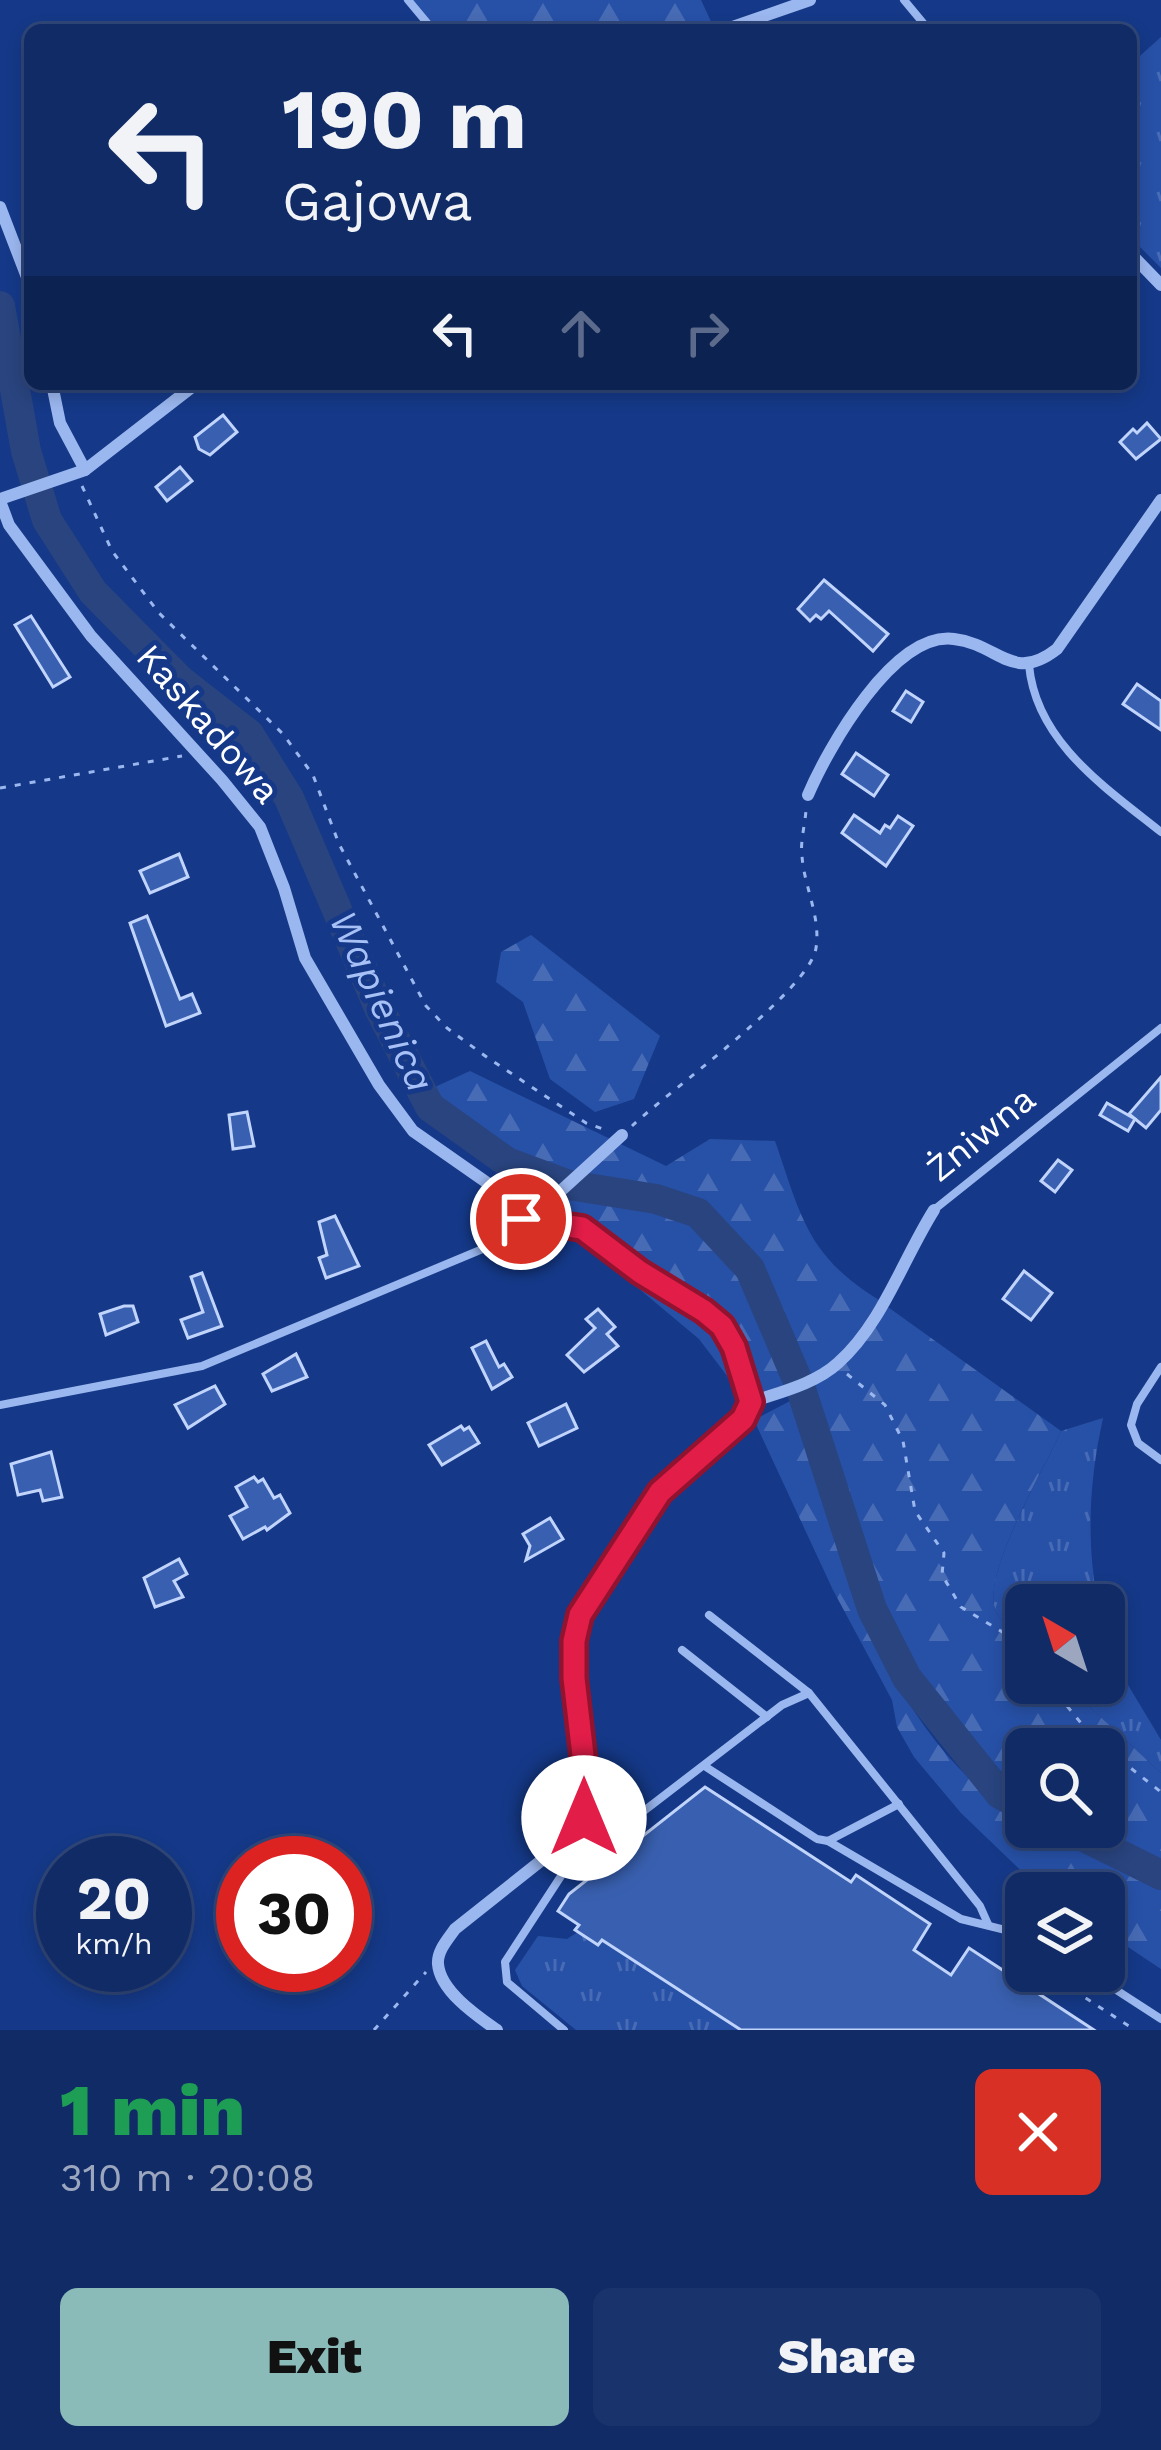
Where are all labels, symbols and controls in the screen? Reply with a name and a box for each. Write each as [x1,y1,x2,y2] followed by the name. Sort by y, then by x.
[282,70,527,168] text: 190 m
[84,72,240,228] icon: left
[282,170,473,233] text: Gajowa
[422,300,488,366] icon: left
[548,300,614,366] icon: ahead
[674,300,740,366] icon: right
[128,636,288,812] street label: Kaskadowa
[321,903,443,1099] water label: Wapienica
[918,1078,1044,1190] street label: Żniwna
[470,1168,572,1270] pin
[488,1186,554,1252] icon: arrive
[1005,1584,1125,1704] north arrow
[1005,1584,1125,1992] map controls
[1005,1728,1125,1848] button: search
[521,1755,647,1881] position arrow
[216,1836,372,1992] speed limit sign: 30
[77,1863,151,1934] text: 20
[1005,1872,1125,1992] button: layers
[75,1926,153,1961] text: km/h
[60,2068,245,2152] text: 1 min
[975,2069,1101,2195] button: close
[60,2155,315,2200] text: 310 m · 20:08
[60,2288,569,2426] button: Exit
[593,2288,1101,2426] button: Share

